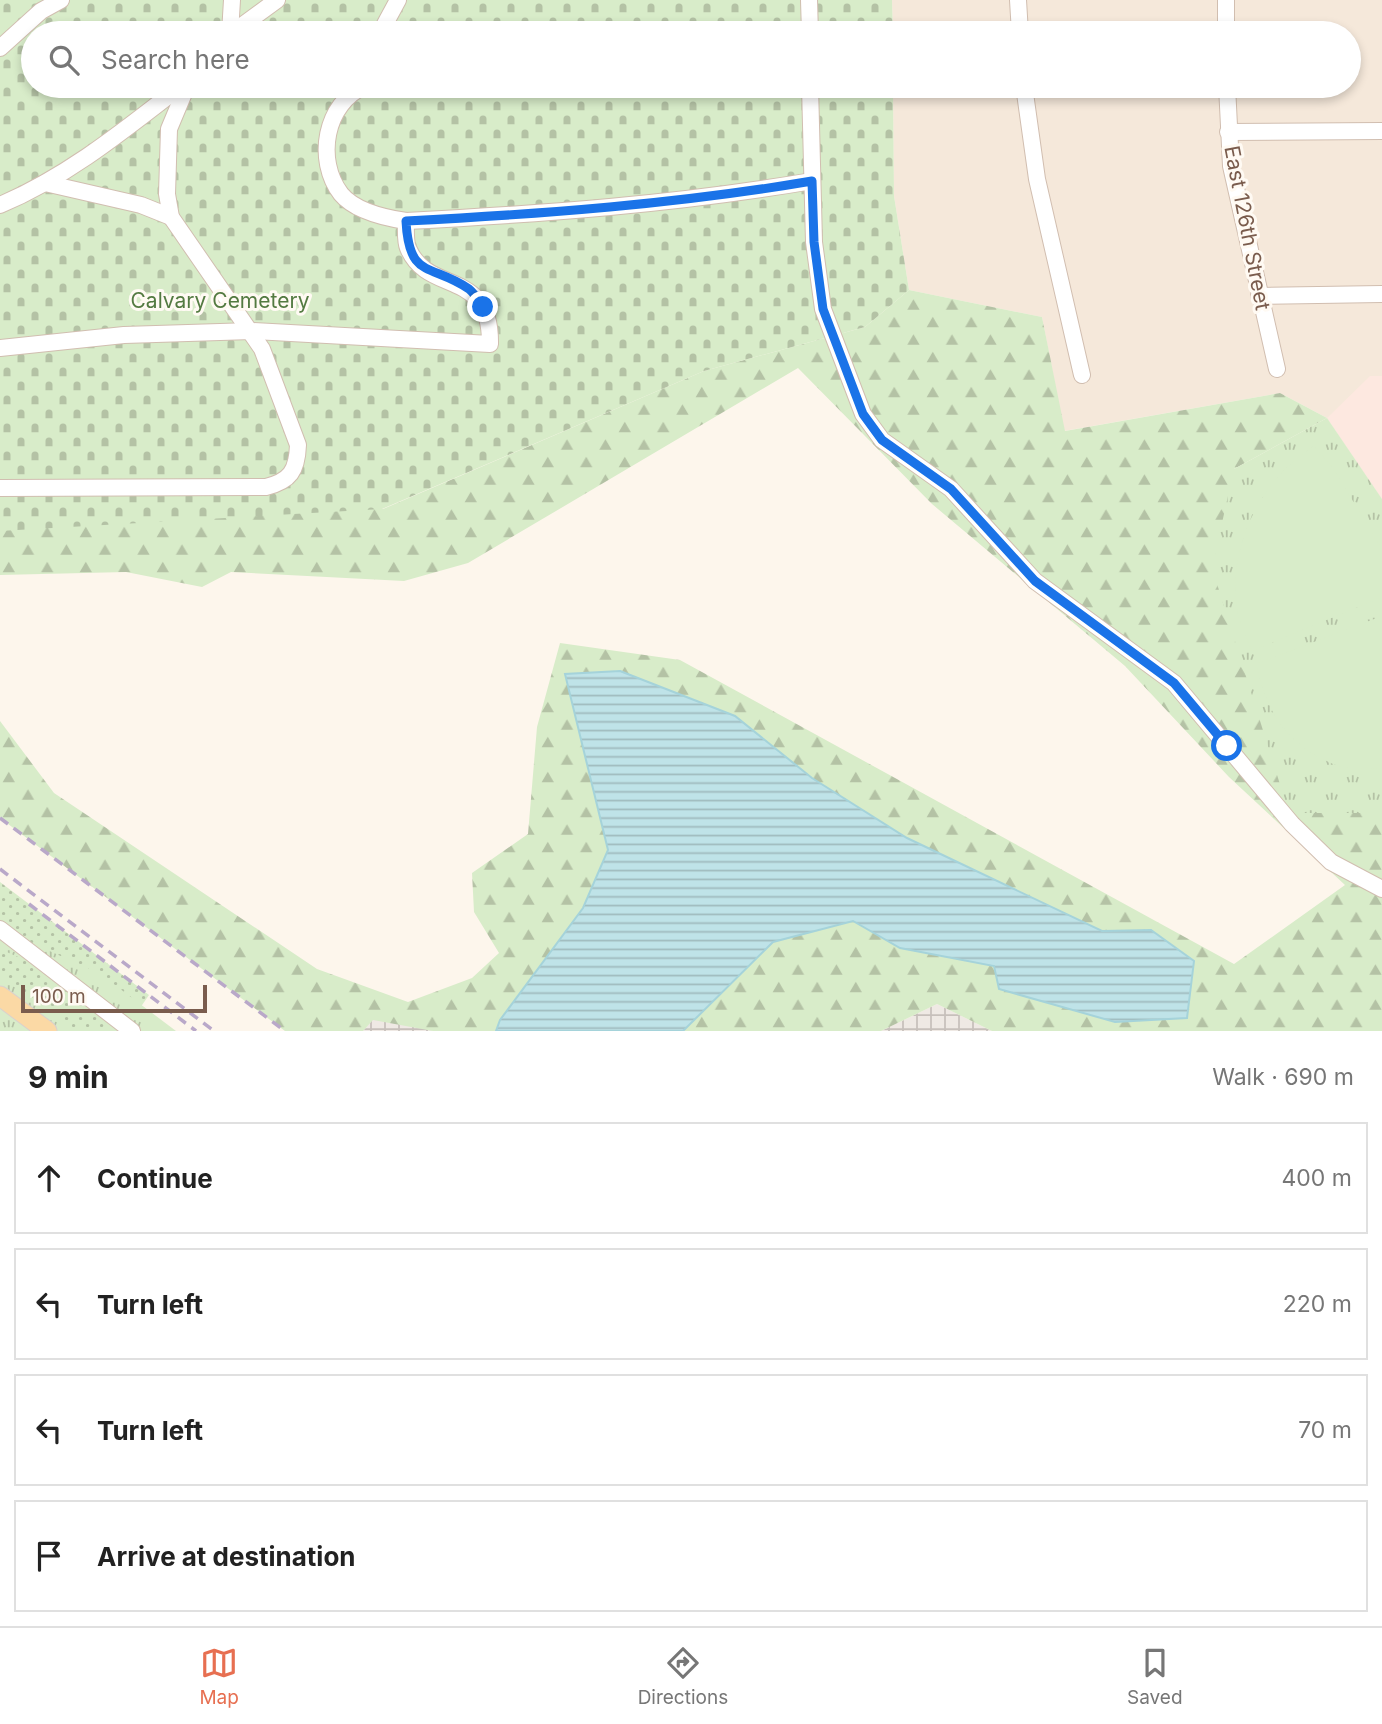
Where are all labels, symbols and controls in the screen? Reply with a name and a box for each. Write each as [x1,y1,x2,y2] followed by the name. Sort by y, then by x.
[21,21,1361,98] search box
[45,41,83,79] icon: search
[101,44,250,75] text: Search here
[1219,143,1276,312] street label: East 126th Street
[131,288,310,313] park label: Calvary Cemetery
[467,291,498,322] route end
[1211,730,1242,761] route start
[21,982,206,1014] scale bar
[32,985,86,1008] text: 100 m
[28,1059,109,1095] text: 9 min
[1212,1063,1354,1091] text: Walk · 690 m
[30,1159,68,1197] icon: ahead
[97,1163,213,1194] text: Continue
[1282,1164,1352,1192] text: 400 m
[30,1285,68,1323] icon: left
[97,1289,203,1320] text: Turn left
[1283,1290,1352,1318] text: 220 m
[30,1411,68,1449] icon: left
[97,1415,203,1446] text: Turn left
[1298,1416,1352,1444] text: 70 m
[30,1537,68,1575] icon: arrive
[97,1541,356,1572] text: Arrive at destination
[199,1644,239,1709] tab: Map
[638,1644,728,1709] tab: Directions
[1127,1644,1183,1709] tab: Saved

